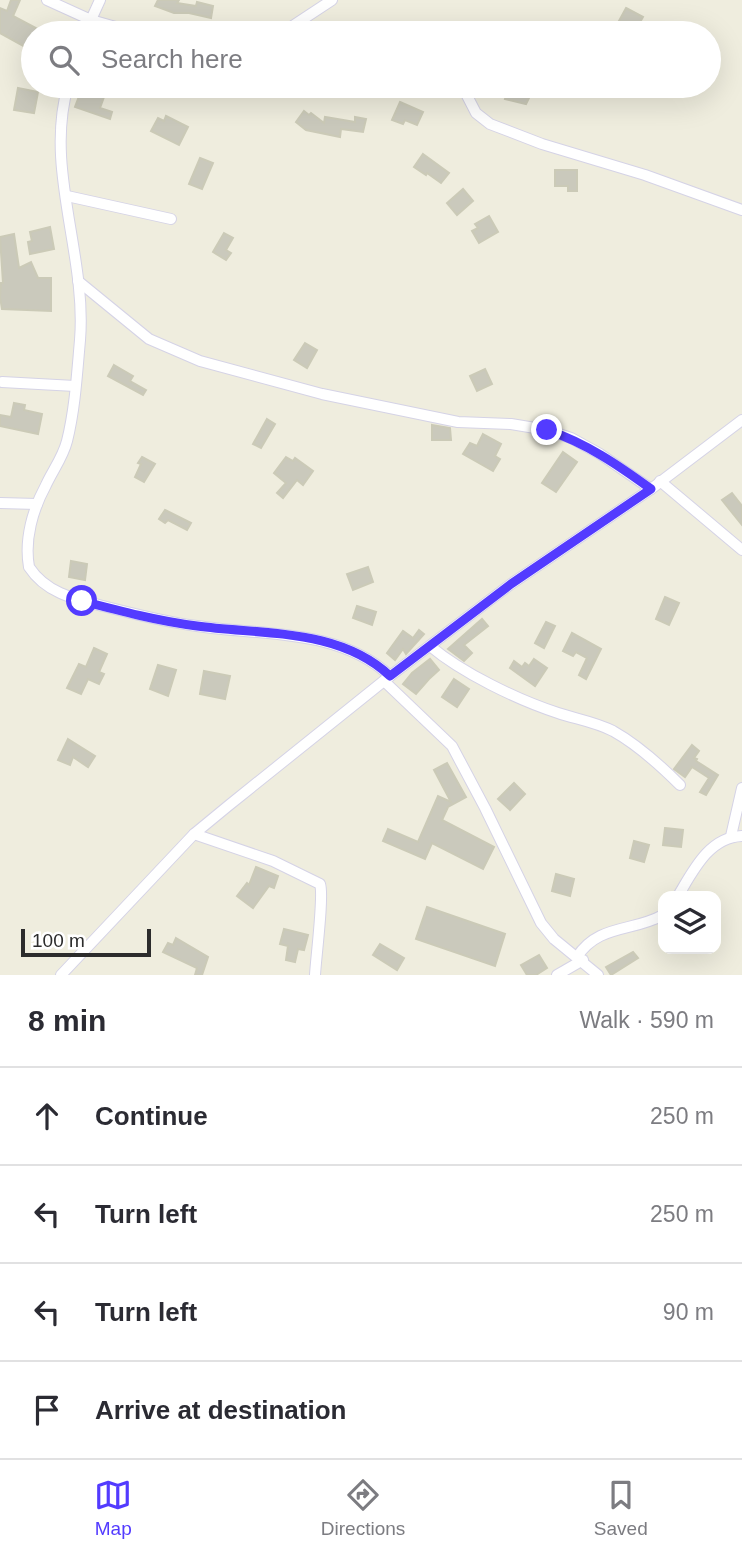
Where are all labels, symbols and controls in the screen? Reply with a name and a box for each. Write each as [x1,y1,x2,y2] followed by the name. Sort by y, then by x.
[21,21,721,98] search box
[45,41,83,79] icon: search
[101,44,243,74] text: Search here
[531,414,562,445] route end
[66,585,97,616] route start
[658,891,721,954] map controls
[658,891,721,954] button: layers
[21,926,150,958] scale bar
[32,930,85,951] text: 100 m
[28,1004,106,1037] text: 8 min
[579,1007,714,1033] text: Walk · 590 m
[28,1097,66,1135] icon: ahead
[95,1101,208,1131] text: Continue
[650,1103,714,1129] text: 250 m
[28,1195,66,1233] icon: left
[95,1199,197,1229] text: Turn left
[650,1201,714,1227] text: 250 m
[28,1293,66,1331] icon: left
[95,1297,197,1327] text: Turn left
[663,1299,714,1325] text: 90 m
[28,1391,66,1429] icon: arrive
[95,1395,346,1425] text: Arrive at destination
[94,1476,132,1540] tab: Map
[321,1476,405,1540] tab: Directions
[594,1476,648,1540] tab: Saved

